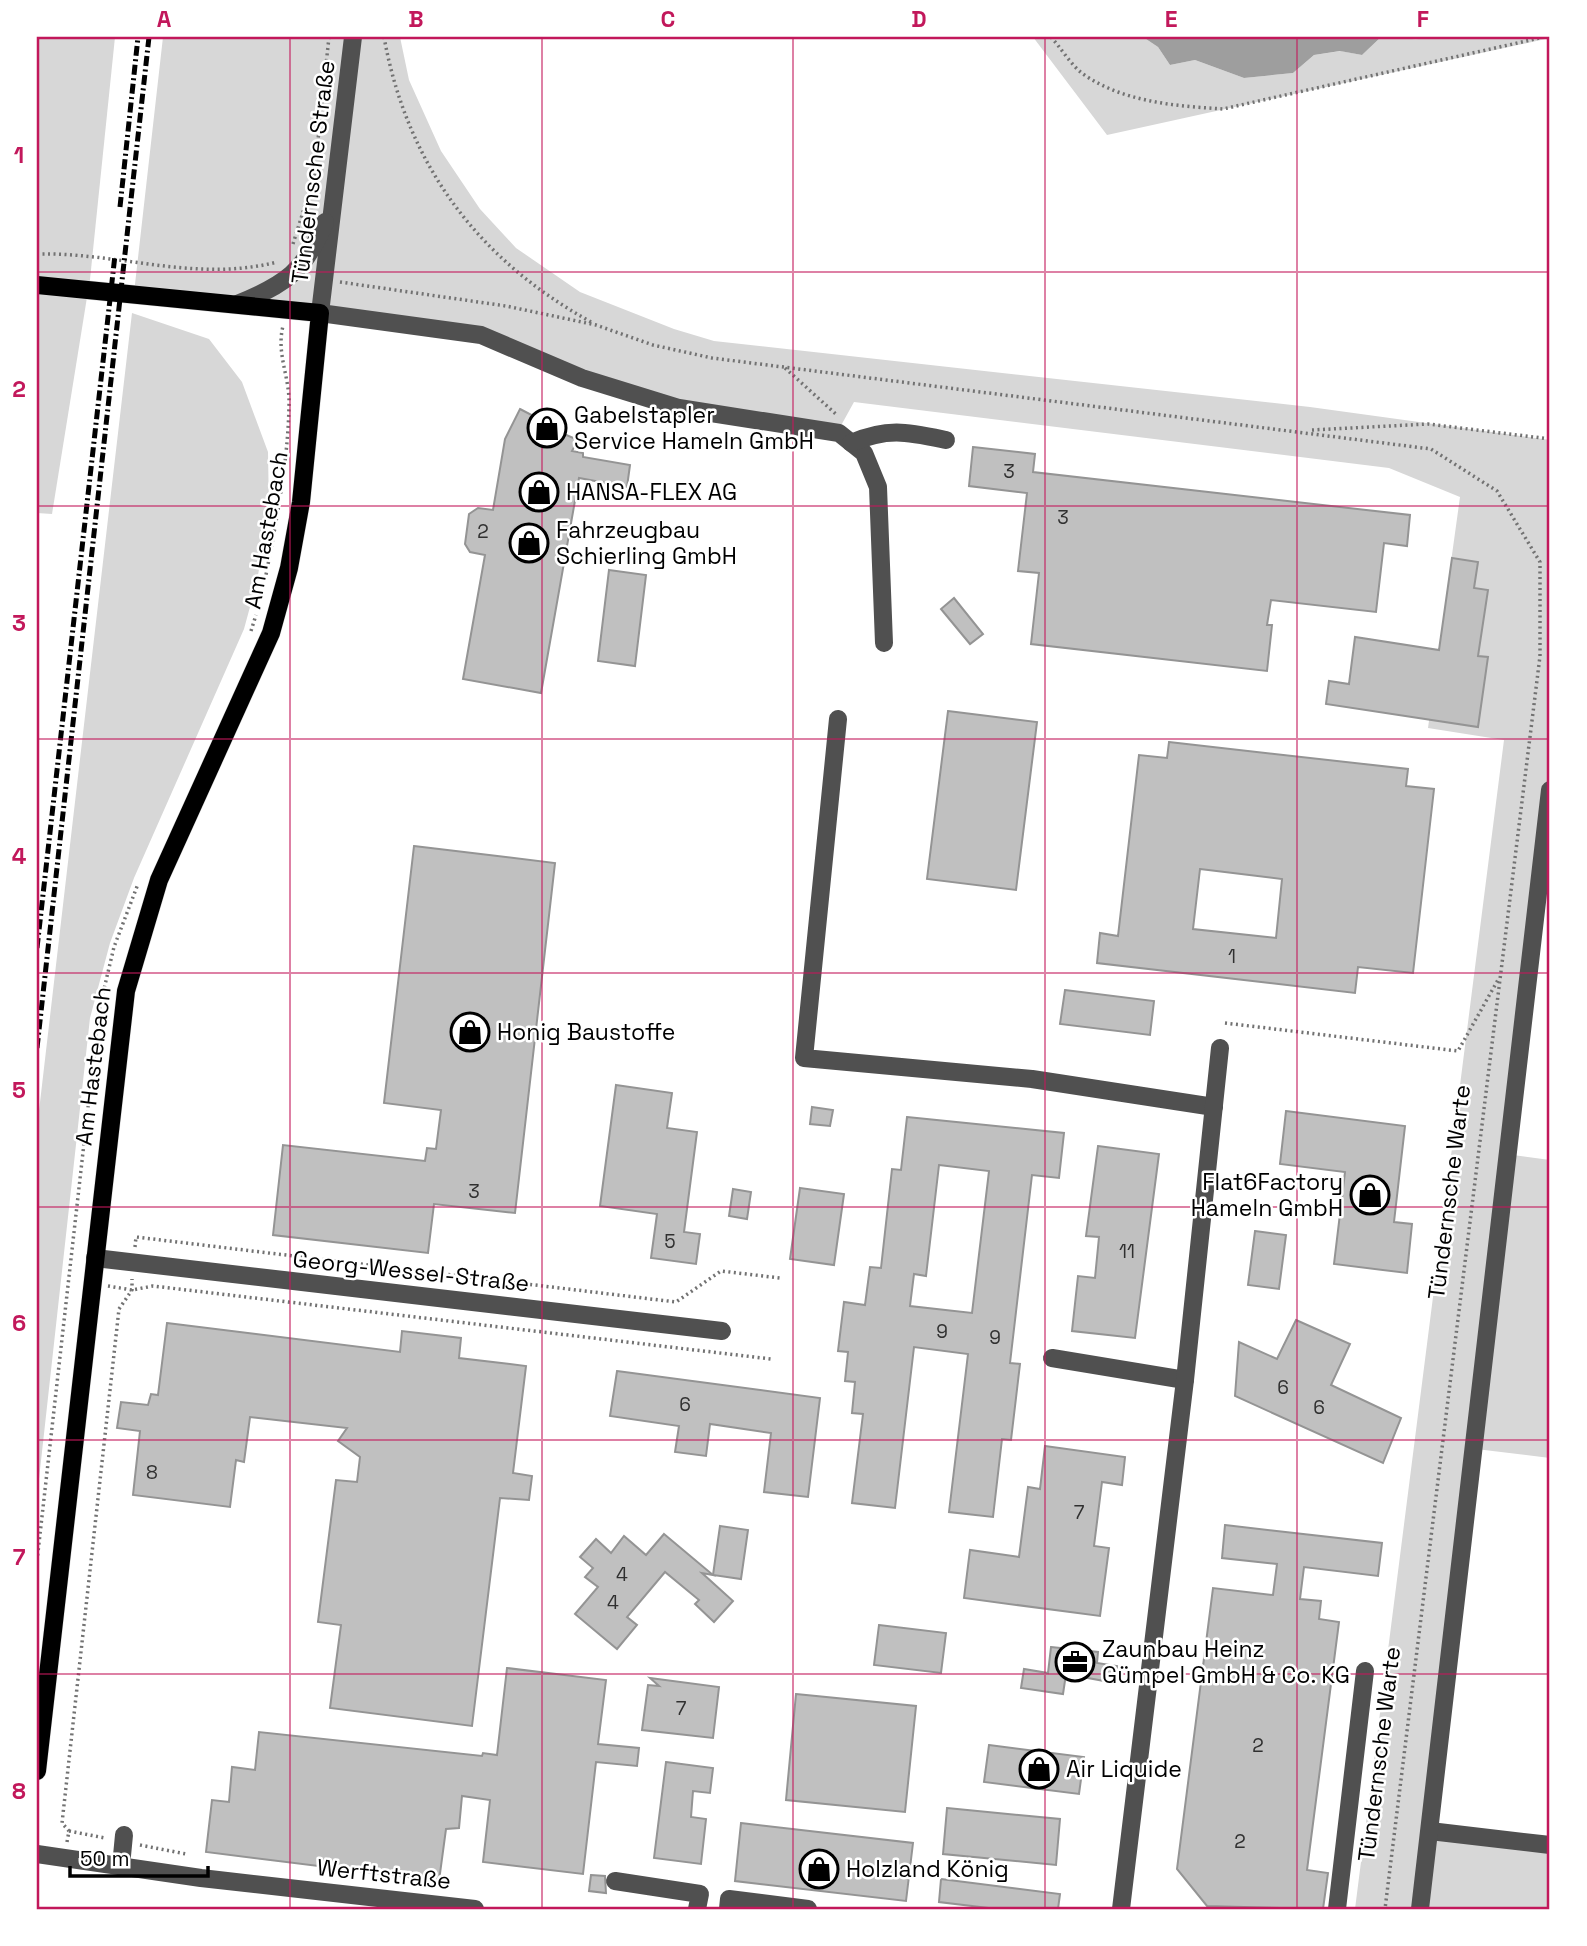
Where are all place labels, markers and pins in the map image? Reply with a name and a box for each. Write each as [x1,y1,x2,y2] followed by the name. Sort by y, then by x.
[574,400,814,456] place label: Gabelstapler Service Hameln GmbH
[526,407,568,449] shop icon: Gabelstapler Service Hameln GmbH
[518,471,560,513] shop icon: HANSA-FLEX AG
[566,477,737,507] place label: HANSA-FLEX AG
[556,515,737,571] place label: Fahrzeugbau Schierling GmbH
[508,522,550,564] shop icon: Fahrzeugbau Schierling GmbH
[449,1011,491,1053] shop icon: Honig Baustoffe
[497,1017,675,1047] place label: Honig Baustoffe
[1191,1167,1343,1223] place label: Flat6Factory Hameln GmbH
[1349,1174,1391,1216] shop icon: Flat6Factory Hameln GmbH
[1102,1634,1350,1690] place label: Zaunbau Heinz Gümpel GmbH & Co. KG
[1054,1641,1096,1683] office icon: Zaunbau Heinz Gümpel GmbH & Co. KG
[1018,1748,1060,1790] shop icon: Air Liquide
[1066,1754,1182,1784] place label: Air Liquide
[798,1848,840,1890] shop icon: Holzland König
[846,1854,1009,1884] place label: Holzland König

